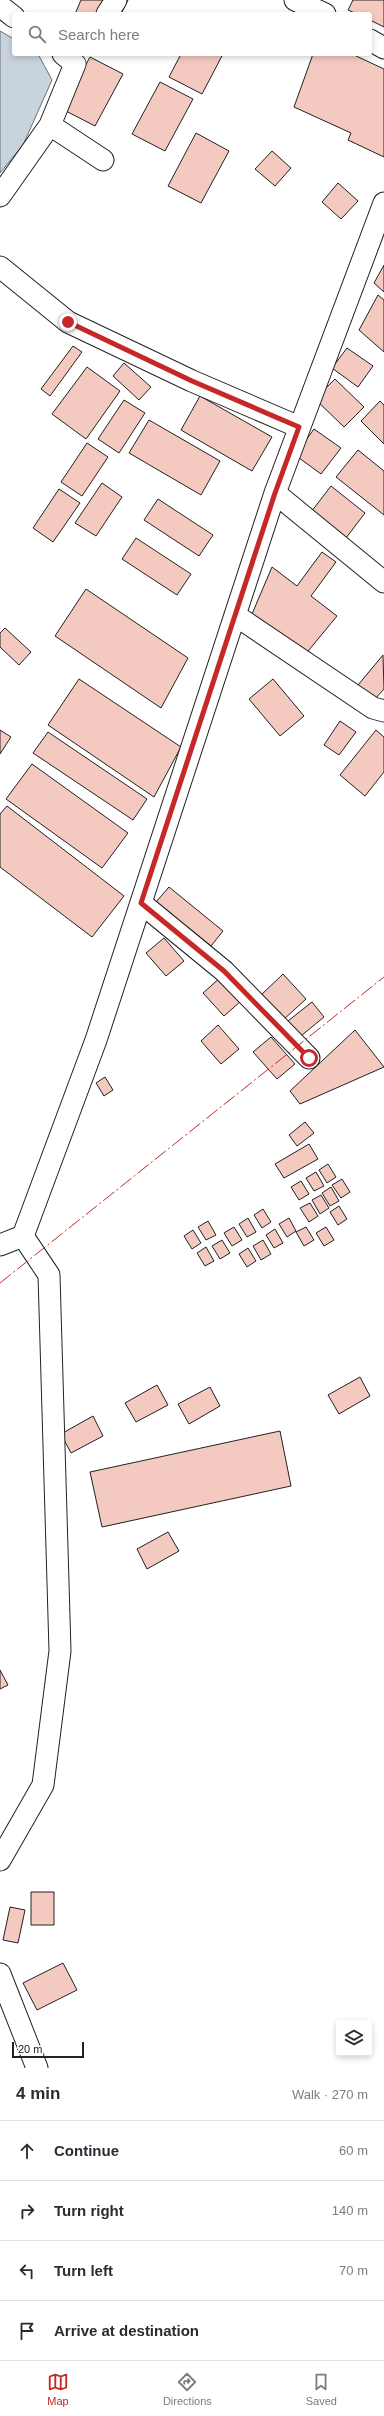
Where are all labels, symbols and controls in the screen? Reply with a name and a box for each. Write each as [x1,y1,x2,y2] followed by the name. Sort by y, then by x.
[12,12,372,56] search box
[26,23,48,45] icon: search
[58,26,140,43] text: Search here
[59,313,77,331] route end
[300,1049,318,1067] route start
[336,2020,372,2056] map controls
[336,2020,372,2056] button: layers
[12,2040,84,2059] scale bar
[18,2043,42,2055] text: 20 m
[16,2084,60,2103] text: 4 min
[292,2087,368,2102] text: Walk · 270 m
[16,2140,38,2162] icon: ahead
[54,2142,119,2159] text: Continue
[339,2143,368,2158] text: 60 m
[16,2200,38,2222] icon: right
[54,2202,124,2219] text: Turn right
[332,2203,368,2218] text: 140 m
[16,2260,38,2282] icon: left
[54,2262,113,2279] text: Turn left
[339,2263,368,2278] text: 70 m
[16,2320,38,2342] icon: arrive
[54,2322,199,2339] text: Arrive at destination
[47,2371,69,2407] tab: Map
[163,2371,212,2407] tab: Directions
[306,2371,337,2407] tab: Saved

